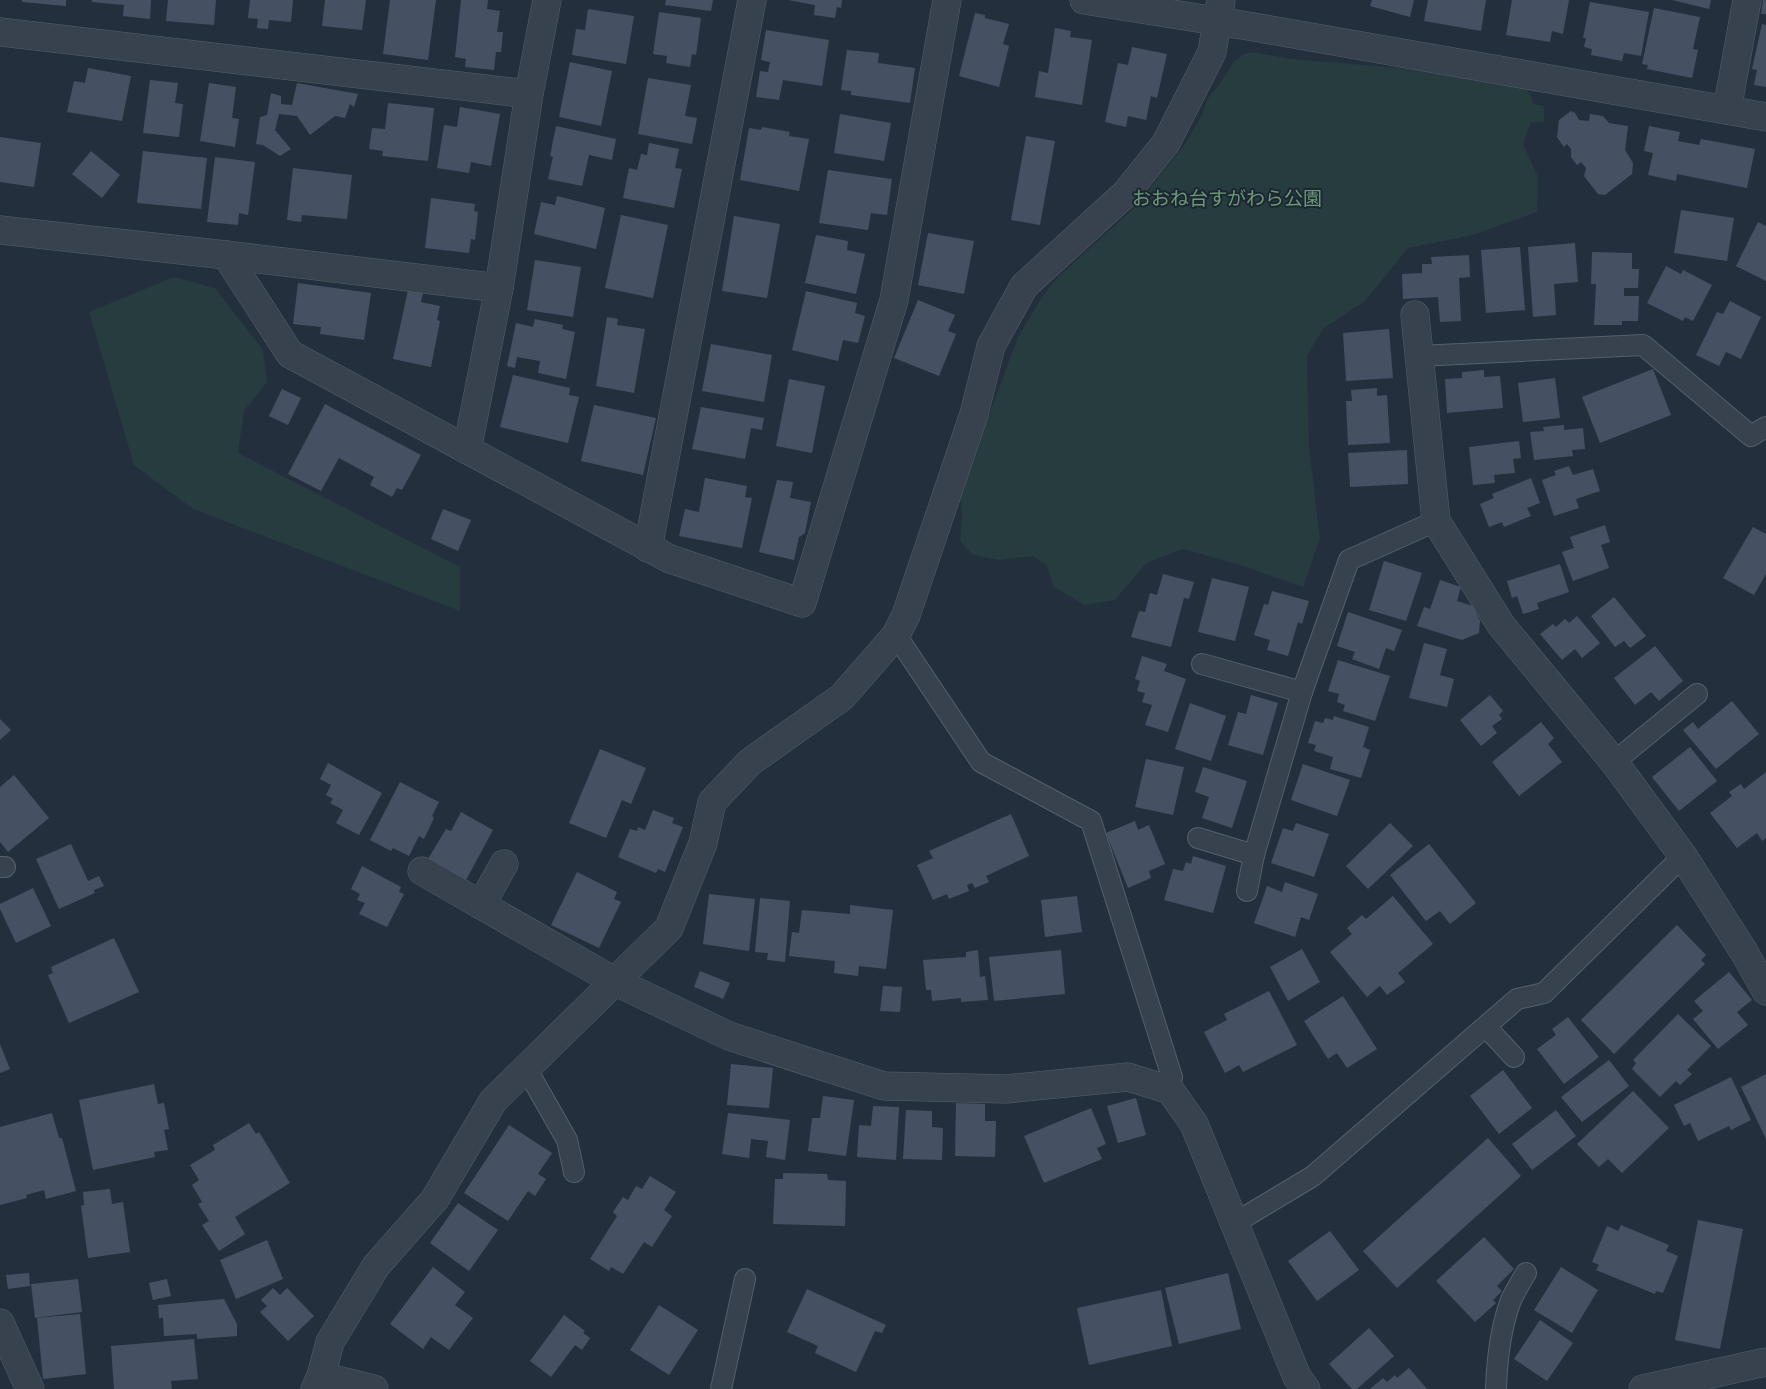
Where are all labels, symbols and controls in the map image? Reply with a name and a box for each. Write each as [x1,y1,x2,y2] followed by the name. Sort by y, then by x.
[1132,186,1322,209] park label: おおね台すがわら公園

